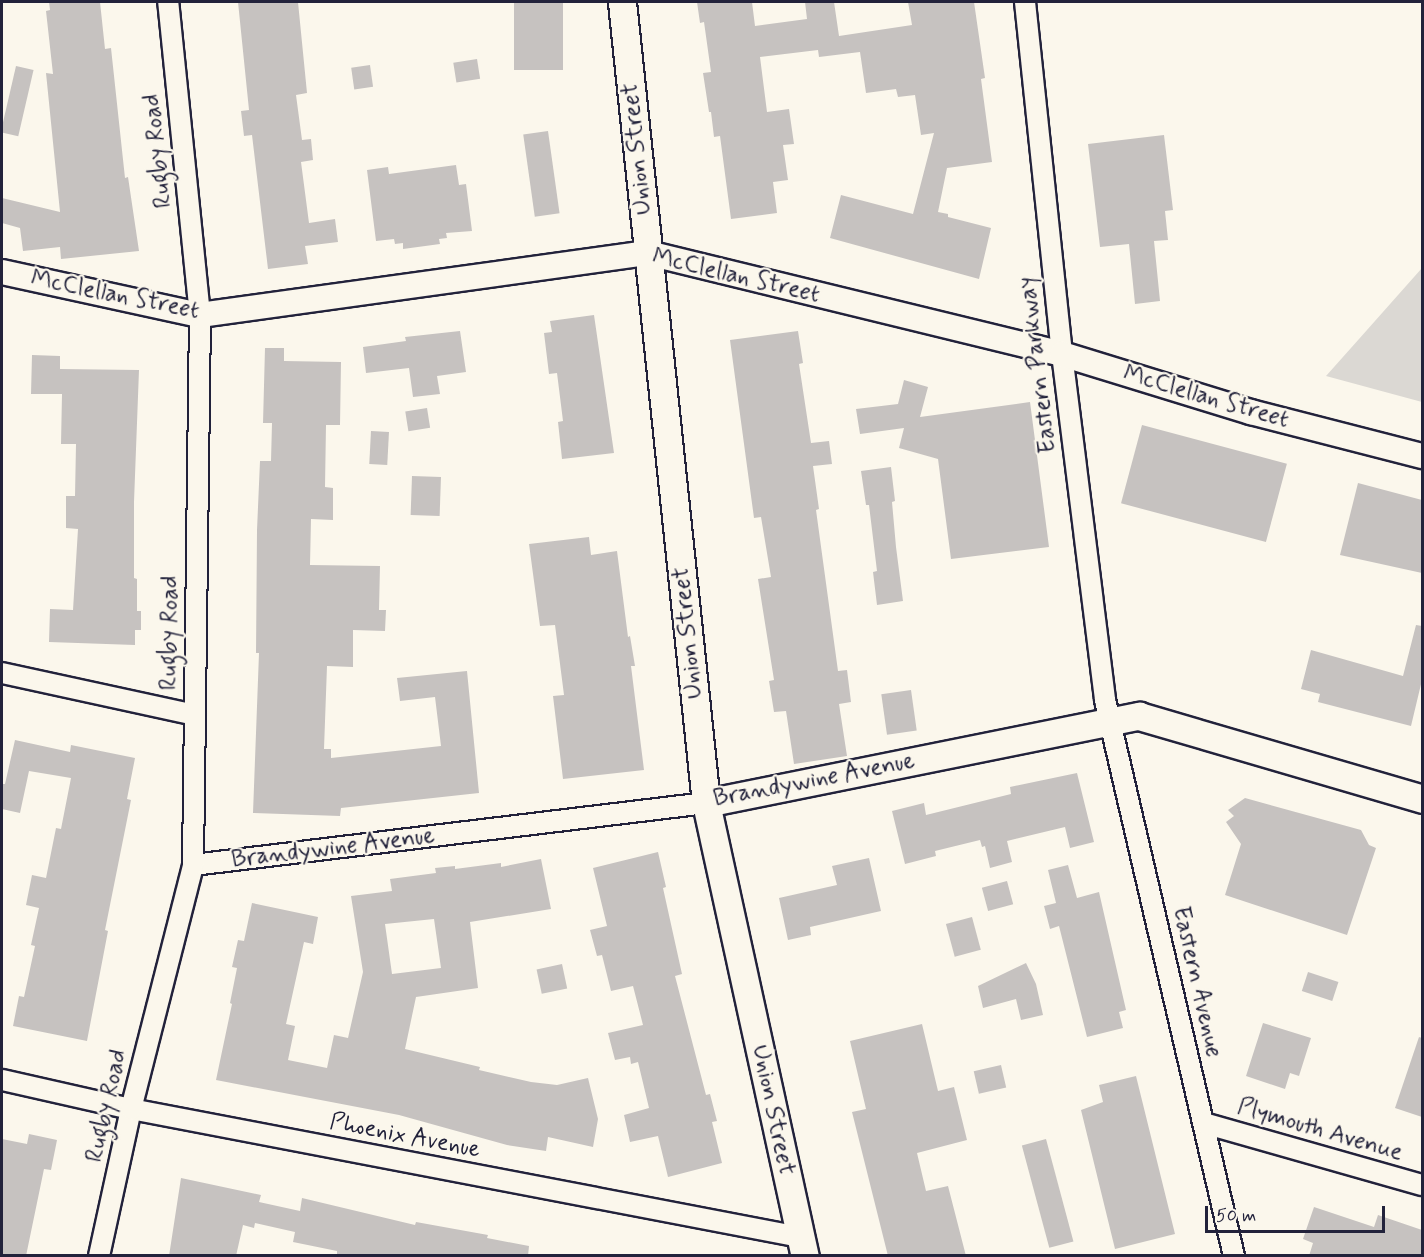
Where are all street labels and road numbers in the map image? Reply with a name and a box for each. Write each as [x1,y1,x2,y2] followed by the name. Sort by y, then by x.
[616,82,658,216] street label: Union Street
[138,92,178,210] street label: Rugby Road
[648,242,824,310] street label: McClellan Street
[26,264,204,326] street label: McClellan Street
[1013,278,1063,452] street label: Eastern Parkway
[1118,359,1294,435] street label: McClellan Street
[667,566,709,700] street label: Union Street
[155,575,185,691] street label: Rugby Road
[709,746,919,814] street label: Brandywine Avenue
[228,821,438,875] street label: Brandywine Avenue
[1165,901,1229,1063] street label: Eastern Avenue
[745,1043,801,1177] street label: Union Street
[80,1047,134,1165] street label: Rugby Road
[1234,1093,1406,1167] street label: Plymouth Avenue
[324,1107,486,1165] street label: Phoenix Avenue

